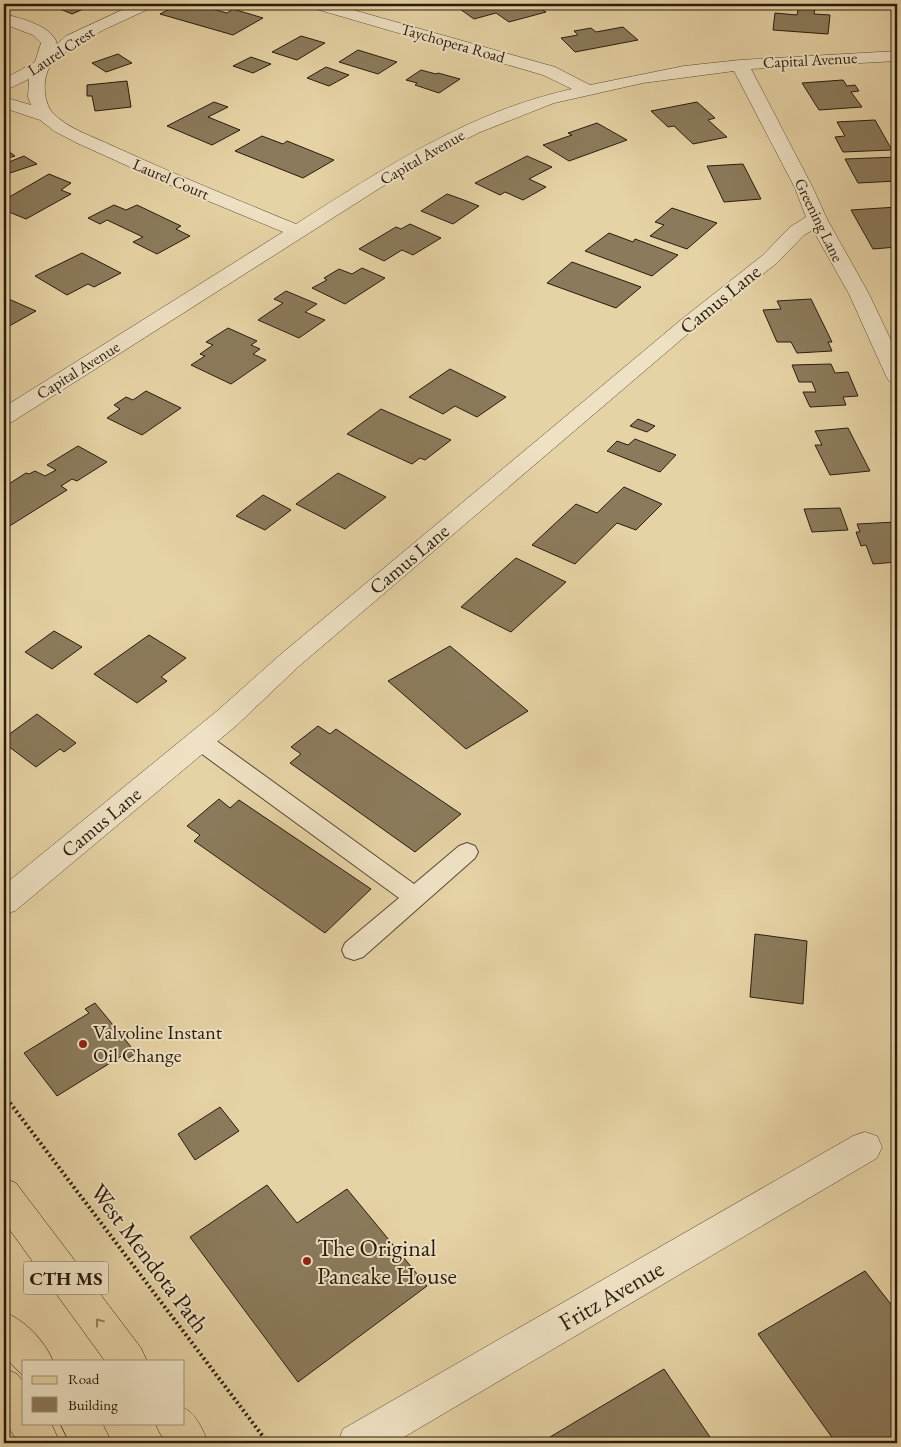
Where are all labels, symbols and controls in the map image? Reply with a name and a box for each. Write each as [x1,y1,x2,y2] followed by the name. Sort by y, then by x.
[398,18,508,68] street label: Taychopera Road
[23,22,99,80] street label: Laurel Crest
[762,47,858,73] street label: Capital Avenue
[376,124,468,190] street label: Capital Avenue
[130,154,212,204] street label: Laurel Court
[790,175,848,265] street label: Greening Lane
[674,258,766,340] street label: Camus Lane
[32,336,124,404] street label: Capital Avenue
[364,518,455,600] street label: Camus Lane
[56,781,147,863] street label: Camus Lane
[93,1019,223,1068] place label: Valvoline Instant Oil Change
[77,1038,89,1050] marker: Valvoline Instant Oil Change
[84,1177,216,1339] street label: West Mendota Path
[317,1232,457,1291] place label: The Original Pancake House
[553,1252,669,1338] street label: Fritz Avenue
[301,1255,313,1267] marker: The Original Pancake House
[23,1262,108,1294] road number: CTH MS
[96,1319,104,1328] one-way arrow
[22,1360,185,1424] legend
[68,1369,100,1388] text: Road
[68,1395,118,1414] text: Building

